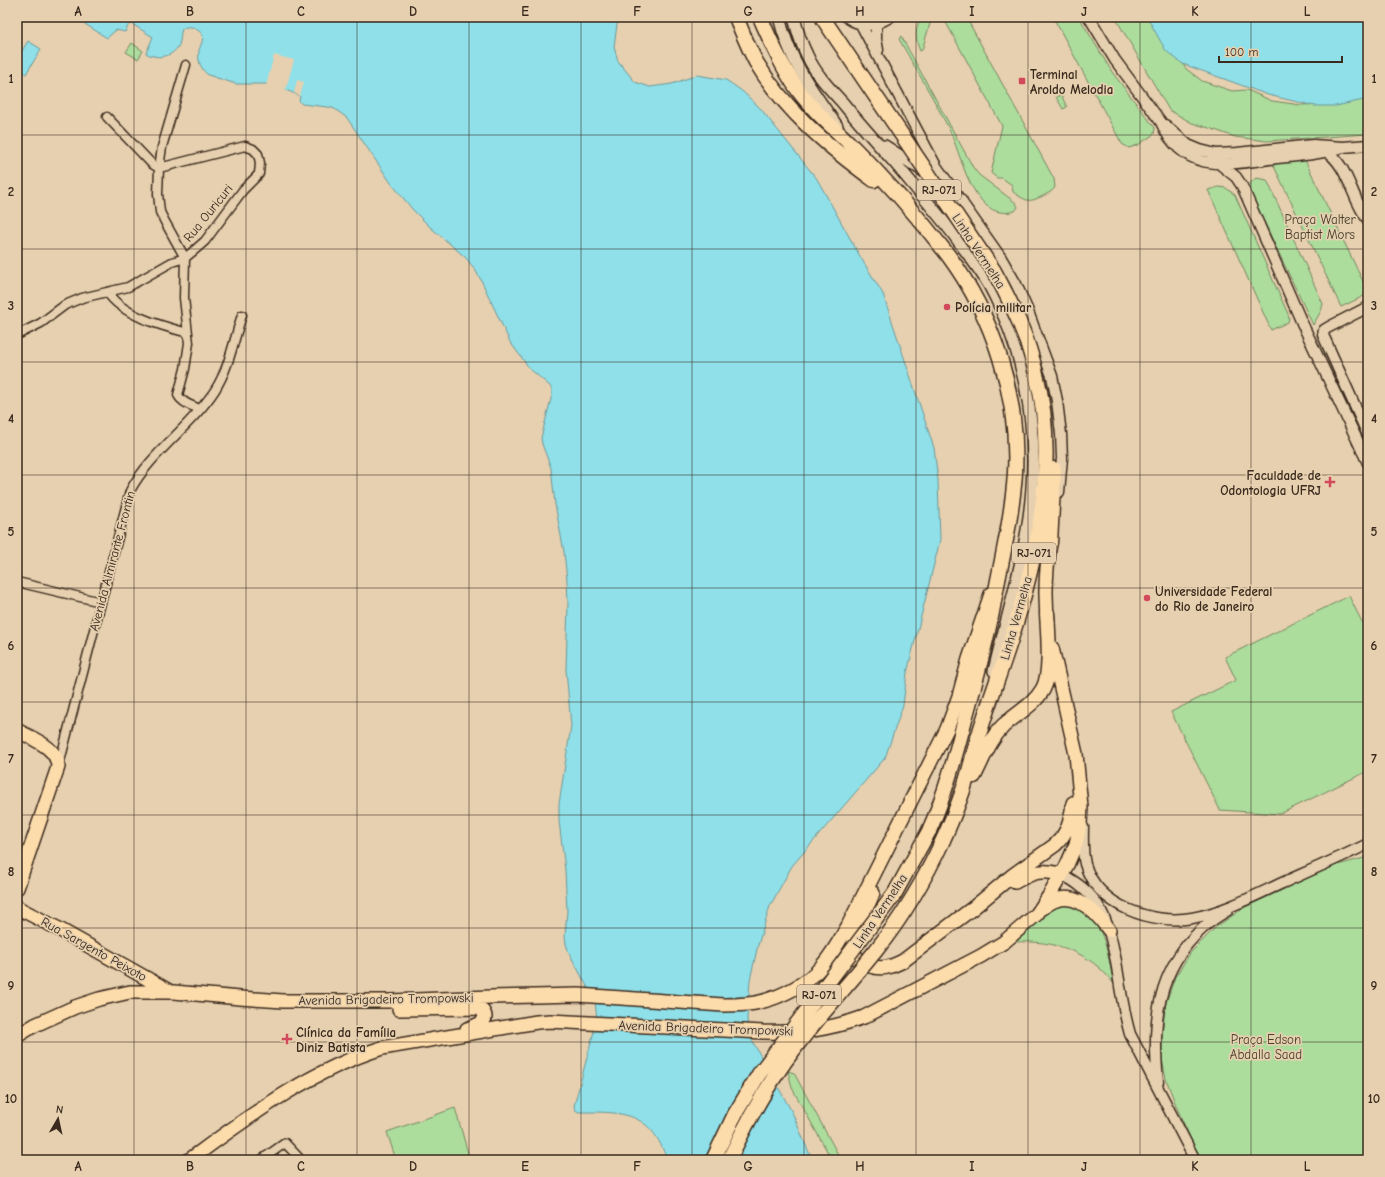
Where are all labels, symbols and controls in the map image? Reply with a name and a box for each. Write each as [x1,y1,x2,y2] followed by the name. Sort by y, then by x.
[74,4,82,19] text: A
[186,4,194,19] text: B
[297,4,305,19] text: C
[409,4,417,19] text: D
[521,4,529,19] text: E
[633,4,641,19] text: F
[743,4,753,19] text: G
[855,4,865,19] text: H
[969,4,975,19] text: I
[1081,4,1087,19] text: J
[1191,4,1199,19] text: K
[1304,4,1311,19] text: L
[1219,38,1342,64] scale bar
[1225,45,1258,59] text: 100 m
[1030,67,1113,97] place label: Terminal Aroldo Melodia
[8,71,14,86] text: 1
[1371,71,1377,86] text: 1
[1017,76,1027,86] marker: Terminal Aroldo Melodia
[917,180,961,200] road number: RJ-071
[180,181,236,245] street label: Rua Ouricuri
[8,184,14,199] text: 2
[1371,184,1377,199] text: 2
[949,211,1009,291] street label: Linha Vermelha
[1284,212,1356,242] park label: Praça Walter Baptist Mors
[8,298,14,313] text: 3
[1371,298,1377,313] text: 3
[955,300,1032,315] place label: Polícia militar
[942,302,952,312] marker: Polícia militar
[8,411,14,426] text: 4
[1371,411,1377,426] text: 4
[1220,468,1322,498] place label: Faculdade de Odontologia UFRJ
[1324,476,1336,488] marker: Faculdade de Odontologia UFRJ
[86,489,138,633] street label: Avenida Almirante Frontin
[8,524,15,539] text: 5
[1371,524,1378,539] text: 5
[1012,543,1056,563] road number: RJ-071
[997,574,1035,662] street label: Linha Vermelha
[1155,584,1272,614] place label: Universidade Federal do Rio de Janeiro
[1142,593,1152,603] marker: Universidade Federal do Rio de Janeiro
[8,638,15,653] text: 6
[1371,638,1378,653] text: 6
[8,751,14,766] text: 7
[1371,751,1377,766] text: 7
[8,864,14,879] text: 8
[1371,864,1377,879] text: 8
[850,871,910,951] street label: Linha Vermelha
[39,914,149,984] street label: Rua Sargento Peixoto
[8,978,15,993] text: 9
[1371,978,1378,993] text: 9
[797,985,841,1005] road number: RJ-071
[298,990,474,1008] street label: Avenida Brigadeiro Trompowski
[618,1017,794,1039] street label: Avenida Brigadeiro Trompowski
[296,1025,396,1055] place label: Clínica da Família Diniz Batista
[1230,1032,1302,1062] park label: Praça Edson Abdalla Saad
[281,1033,293,1045] marker: Clínica da Família Diniz Batista
[5,1091,17,1106] text: 10
[1368,1091,1380,1106] text: 10
[38,1099,78,1139] north arrow
[55,1103,64,1117] text: N
[74,1159,82,1174] text: A
[186,1159,194,1174] text: B
[297,1159,305,1174] text: C
[409,1159,417,1174] text: D
[521,1159,529,1174] text: E
[633,1159,641,1174] text: F
[743,1159,753,1174] text: G
[855,1159,865,1174] text: H
[969,1159,975,1174] text: I
[1081,1159,1087,1174] text: J
[1191,1159,1199,1174] text: K
[1304,1159,1311,1174] text: L

